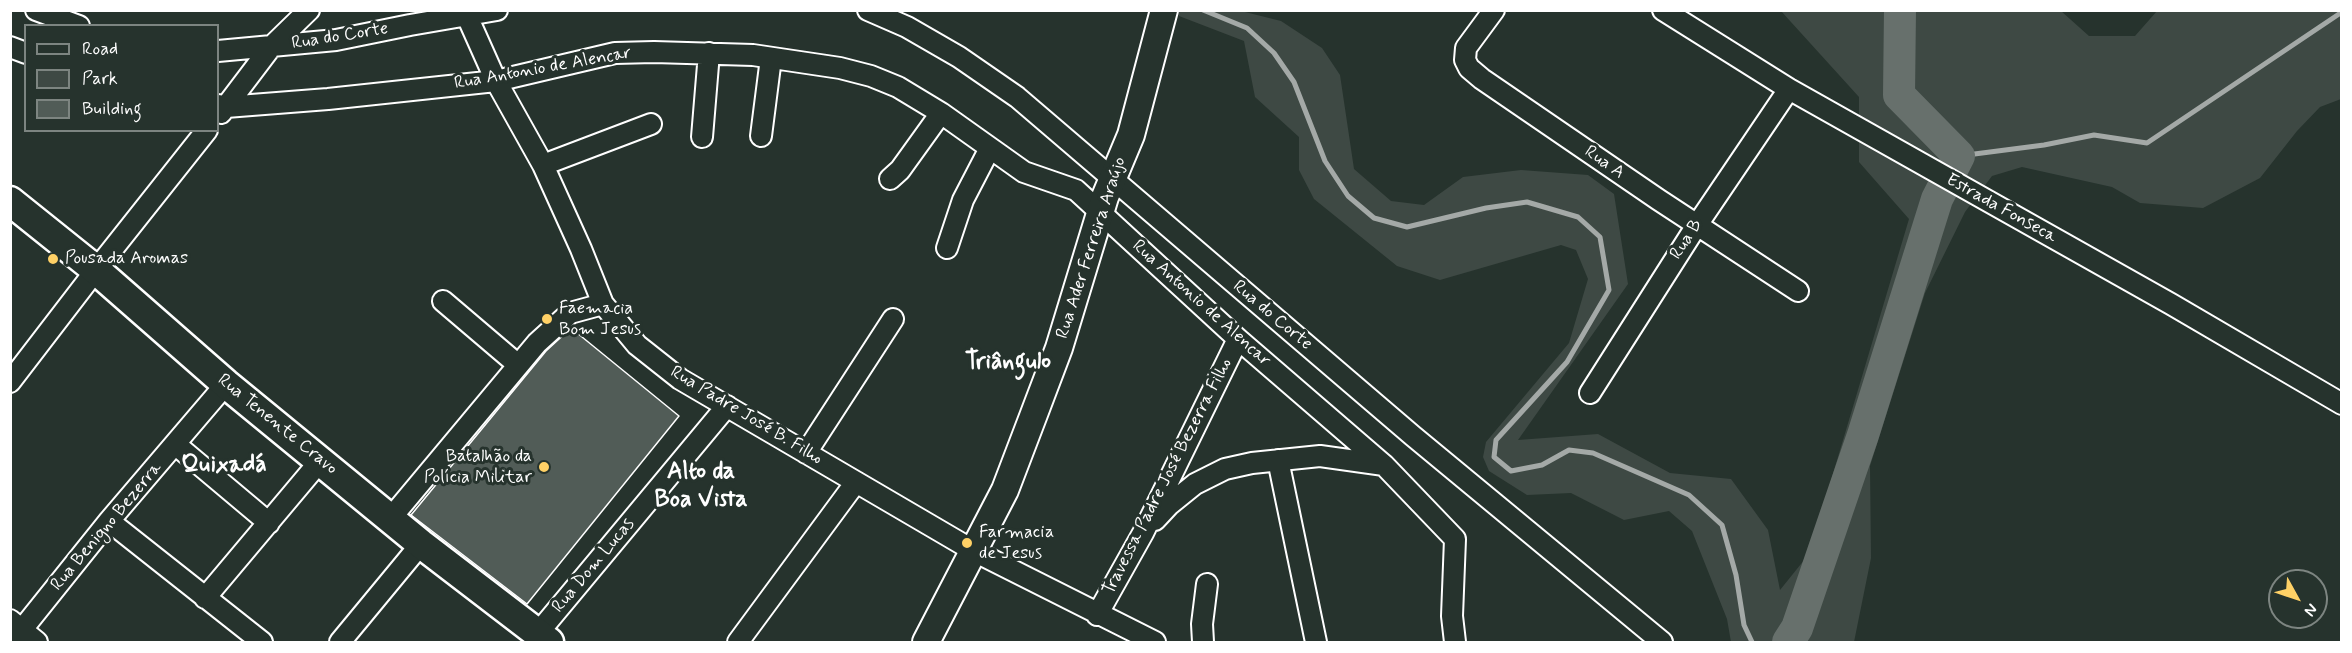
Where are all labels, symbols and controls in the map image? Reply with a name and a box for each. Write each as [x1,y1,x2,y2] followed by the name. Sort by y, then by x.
[290,19,390,55] street label: Rua do Corte
[24,24,219,132] legend
[82,37,118,61] text: Road
[453,43,633,95] street label: Rua Antonio de Alencar
[82,67,118,91] text: Park
[82,97,142,121] text: Building
[1580,142,1628,184] street label: Rua A
[1052,154,1132,342] street label: Rua Ader Ferreira Araújo
[1942,170,2060,248] street label: Estrada Fonseca
[1666,216,1708,264] street label: Rua B
[1127,236,1275,372] street label: Rua Antonio de Alencar
[65,248,188,270] place label: Pousada Aromas
[46,252,60,266] marker: Pousada Aromas
[1228,276,1316,356] street label: Rua do Corte
[559,298,641,340] place label: Faemacia Bom Jesus
[540,312,554,326] marker: Faemacia Bom Jesus
[965,349,1051,377] district label: Triângulo
[1099,355,1237,599] street label: Travessa Padre José Bezerra Filho
[666,362,826,470] street label: Rua Padre José B. Filho
[213,370,341,480] street label: Rua Tenente Cravo
[424,446,532,488] place label: Batalhão da Polícia Militar
[181,452,267,480] district label: Quixadá
[47,458,167,596] street label: Rua Benigno Bezerra
[654,459,748,515] district label: Alto da Boa Vista
[537,460,551,474] marker: Batalhão da Polícia Militar
[548,514,640,618] street label: Rua Dom Lucas
[979,522,1054,564] place label: Farmacia de Jesus
[960,536,974,550] marker: Farmacia de Jesus
[2268,569,2328,629] north arrow
[2299,599,2322,620] text: N

